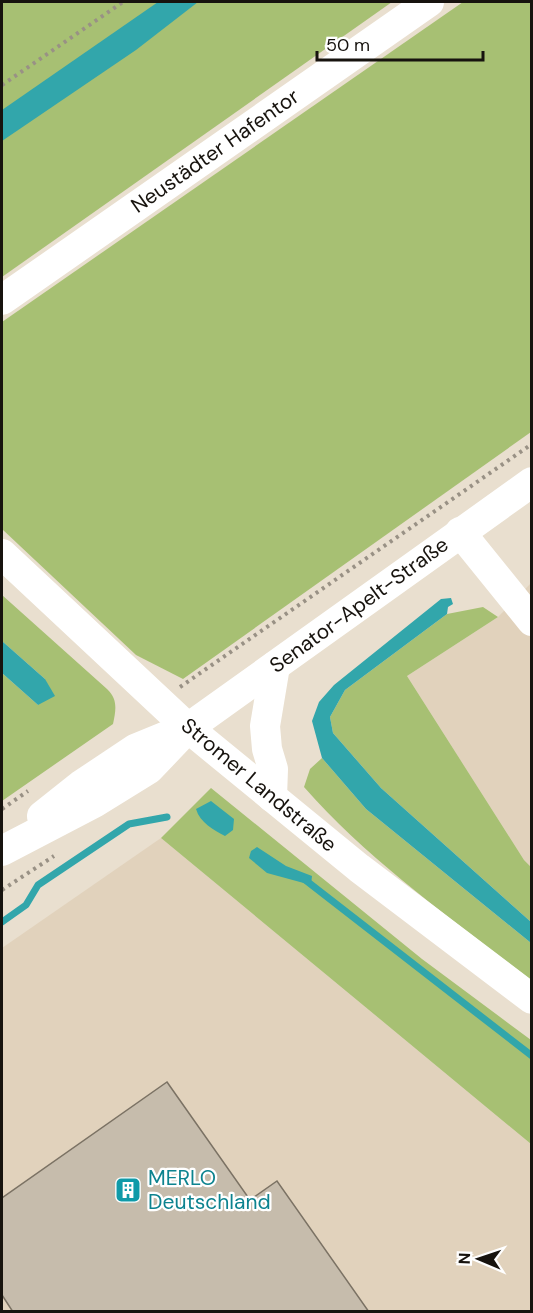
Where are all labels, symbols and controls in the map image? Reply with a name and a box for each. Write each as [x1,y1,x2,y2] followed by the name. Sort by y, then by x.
[317,24,484,62] scale bar
[326,33,370,57] text: 50 m
[125,82,305,220] street label: Neustädter Hafentor
[264,531,454,679] street label: Senator-Apelt-Straße
[175,712,343,858] street label: Stromer Landstraße
[148,1164,271,1216] place label: MERLO Deutschland
[113,1175,143,1205] building icon: MERLO Deutschland
[449,1229,509,1289] north arrow
[454,1252,475,1265] text: N

